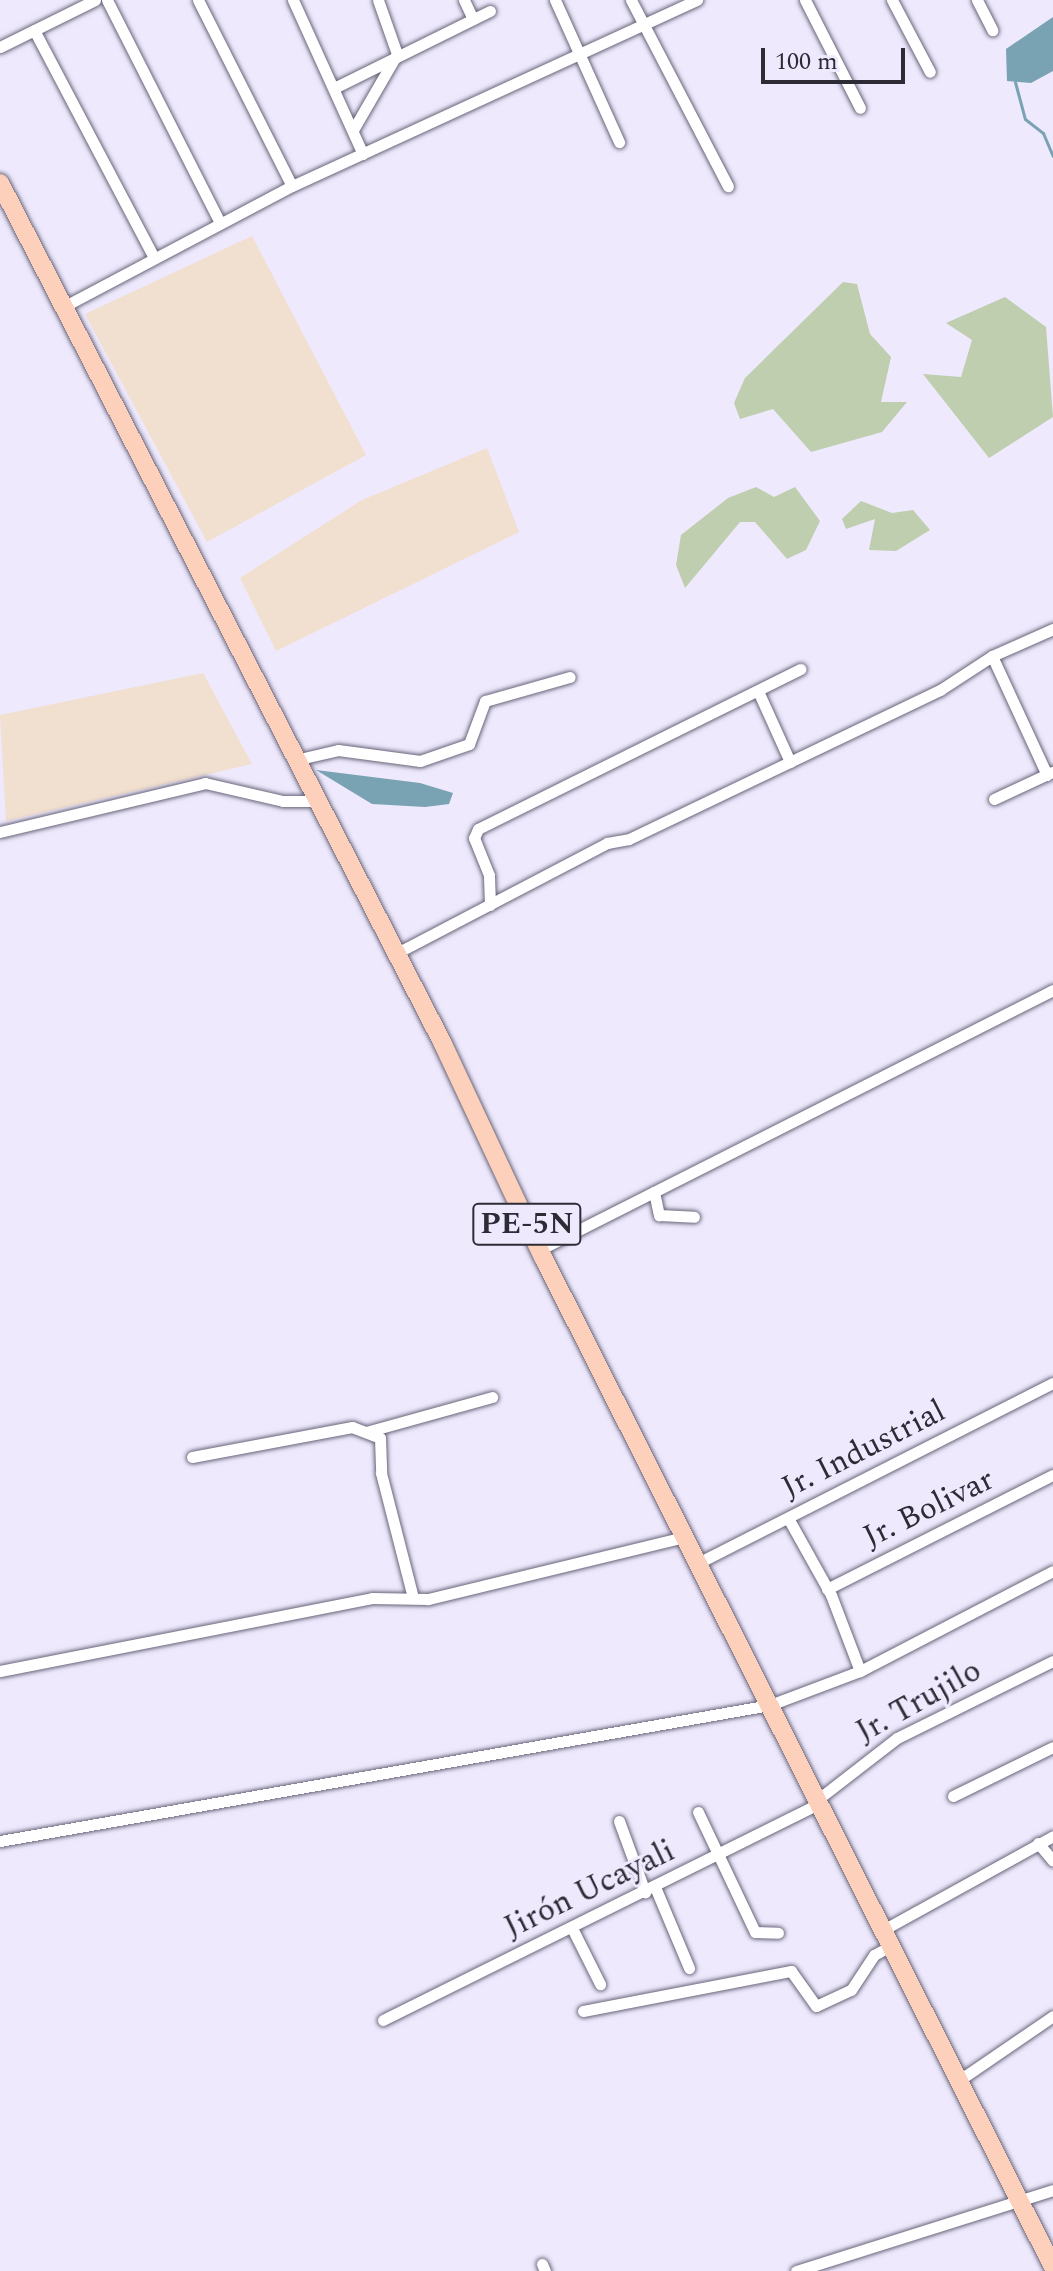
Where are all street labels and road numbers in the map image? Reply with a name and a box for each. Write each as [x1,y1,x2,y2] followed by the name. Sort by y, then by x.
[471,1198,583,1250] road number: PE-5N
[776,1392,952,1508] street label: Jr. Industrial
[857,1461,1001,1557] street label: Jr. Bolivar
[850,1652,988,1752] street label: Jr. Trujilo
[498,1832,682,1948] street label: Jirón Ucayali

